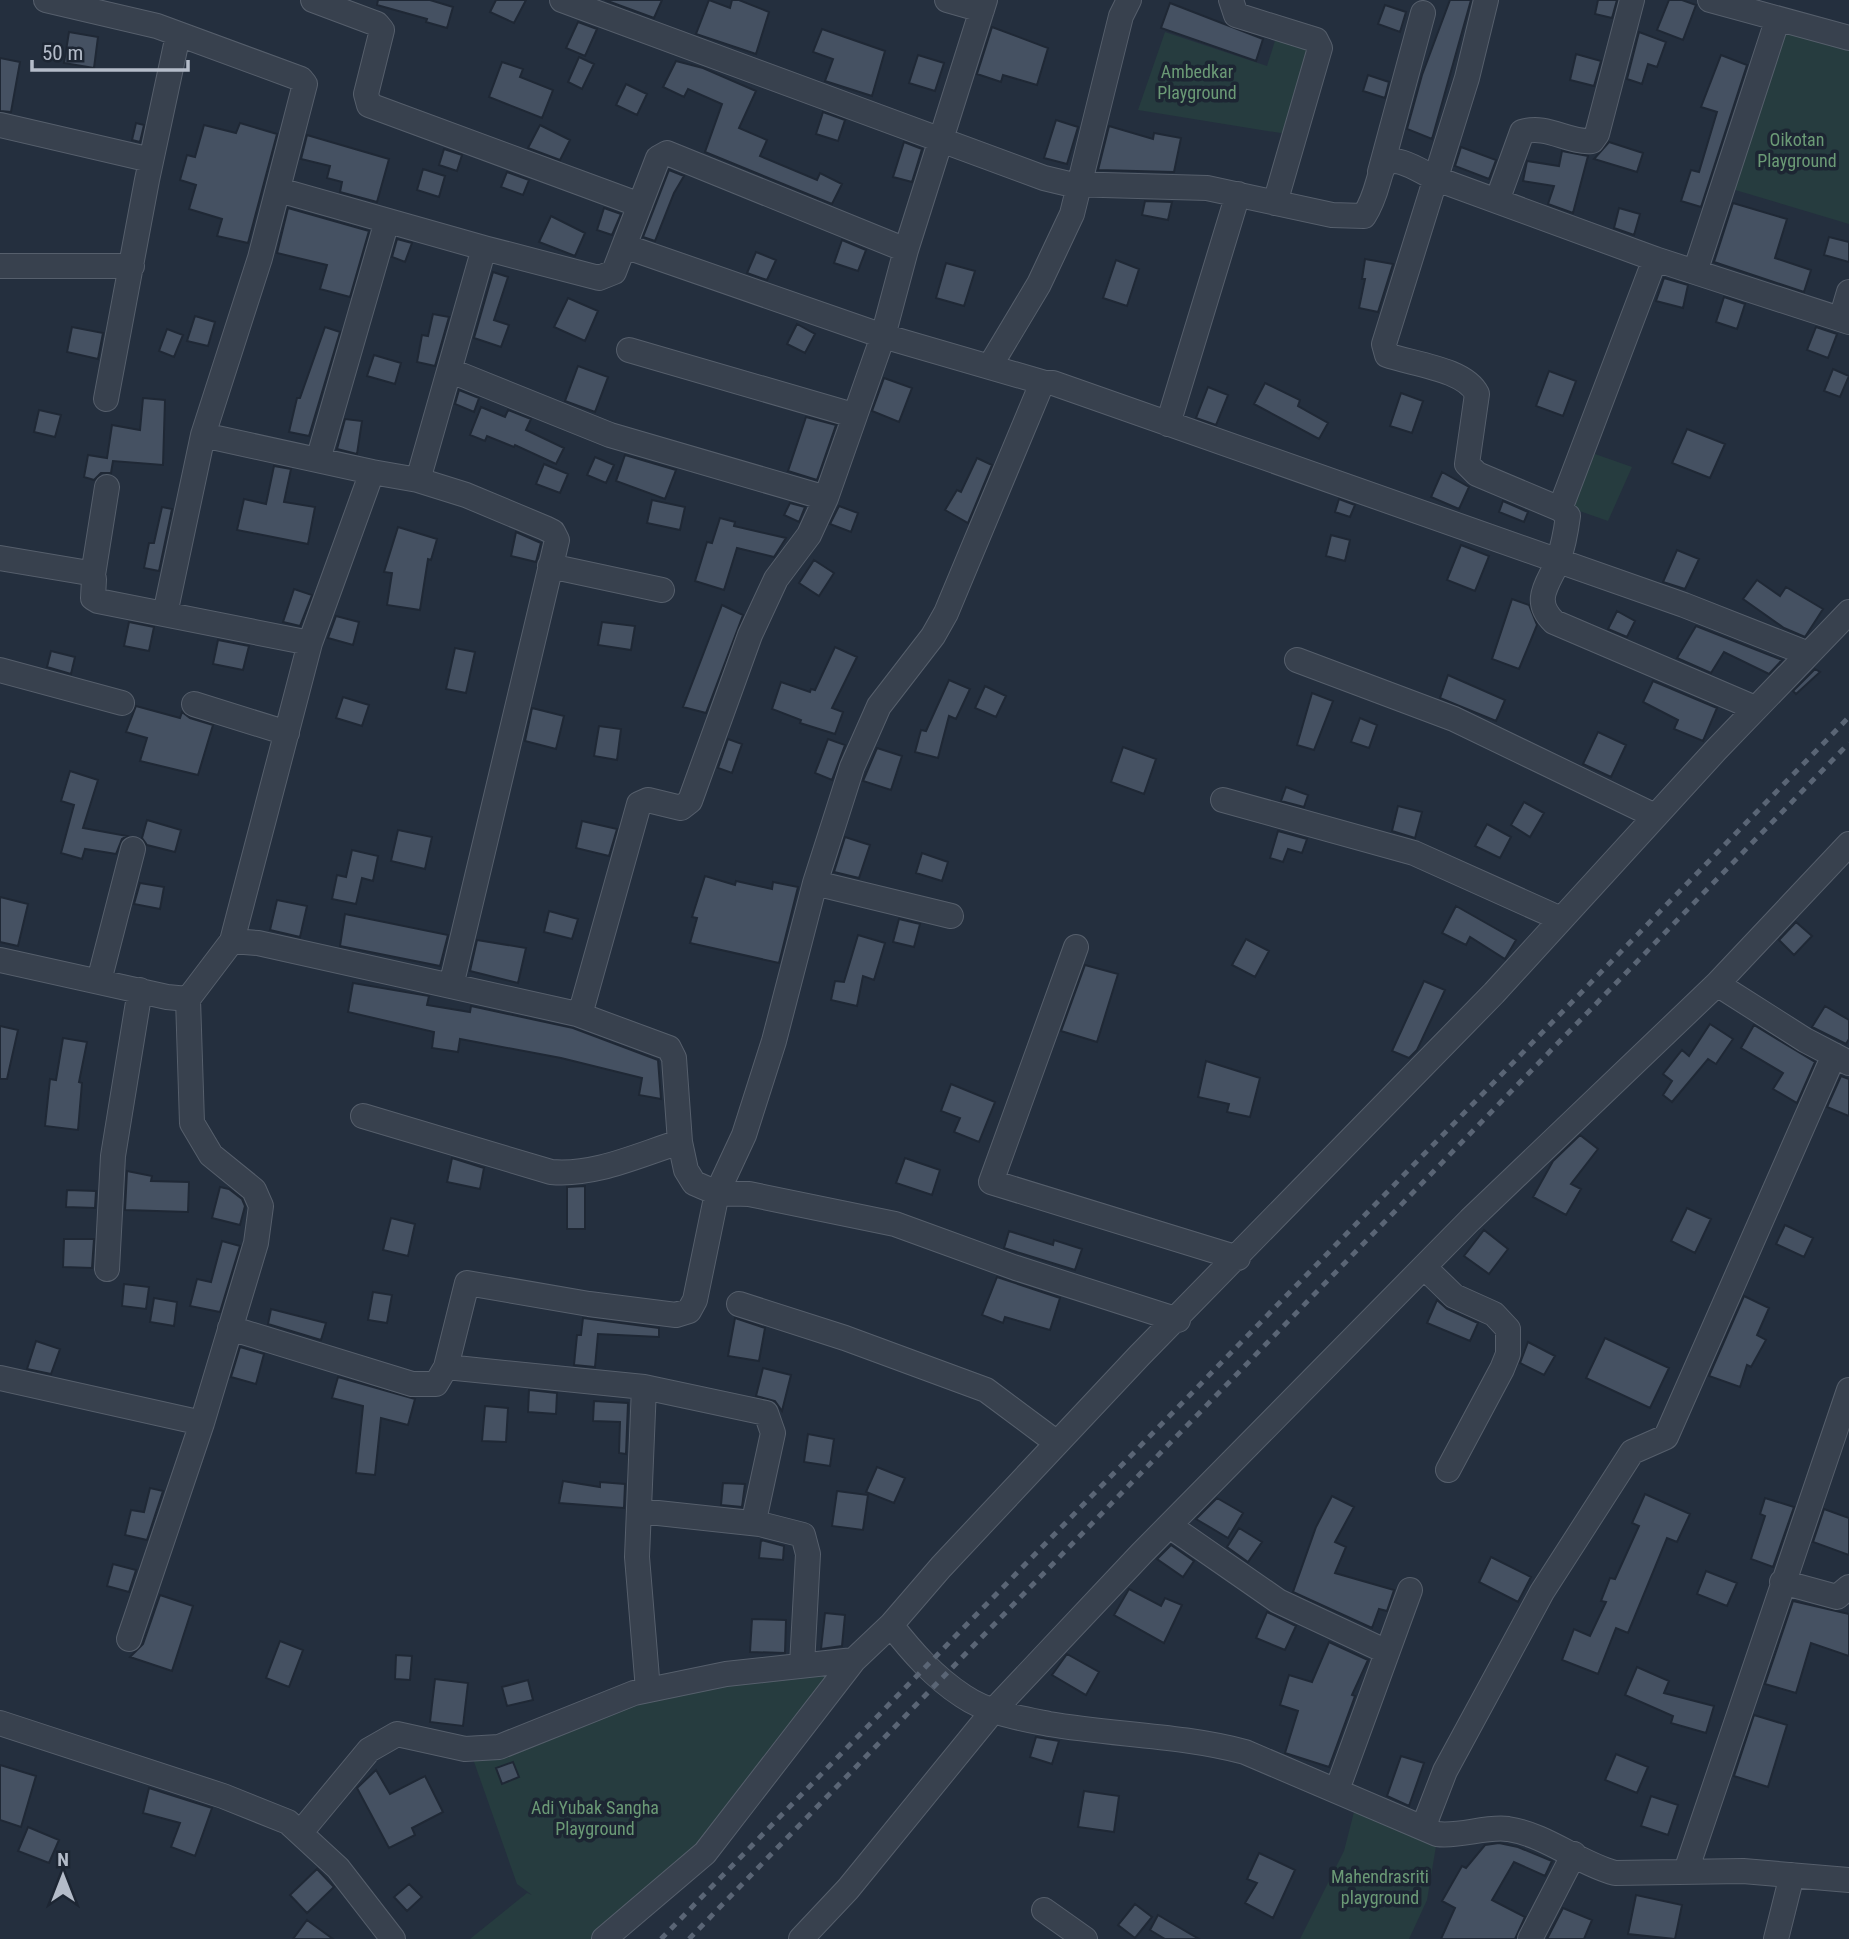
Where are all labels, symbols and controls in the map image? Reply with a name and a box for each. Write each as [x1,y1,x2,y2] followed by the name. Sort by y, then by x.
[32,28,187,72] scale bar
[42,41,83,65] text: 50 m
[1157,61,1237,103] park label: Ambedkar Playground
[1757,129,1837,171] park label: Oikotan Playground
[531,1797,659,1839] park label: Adi Yubak Sangha Playground
[28,1841,98,1911] north arrow
[57,1848,69,1871] text: N
[1331,1866,1429,1908] park label: Mahendrasriti playground

